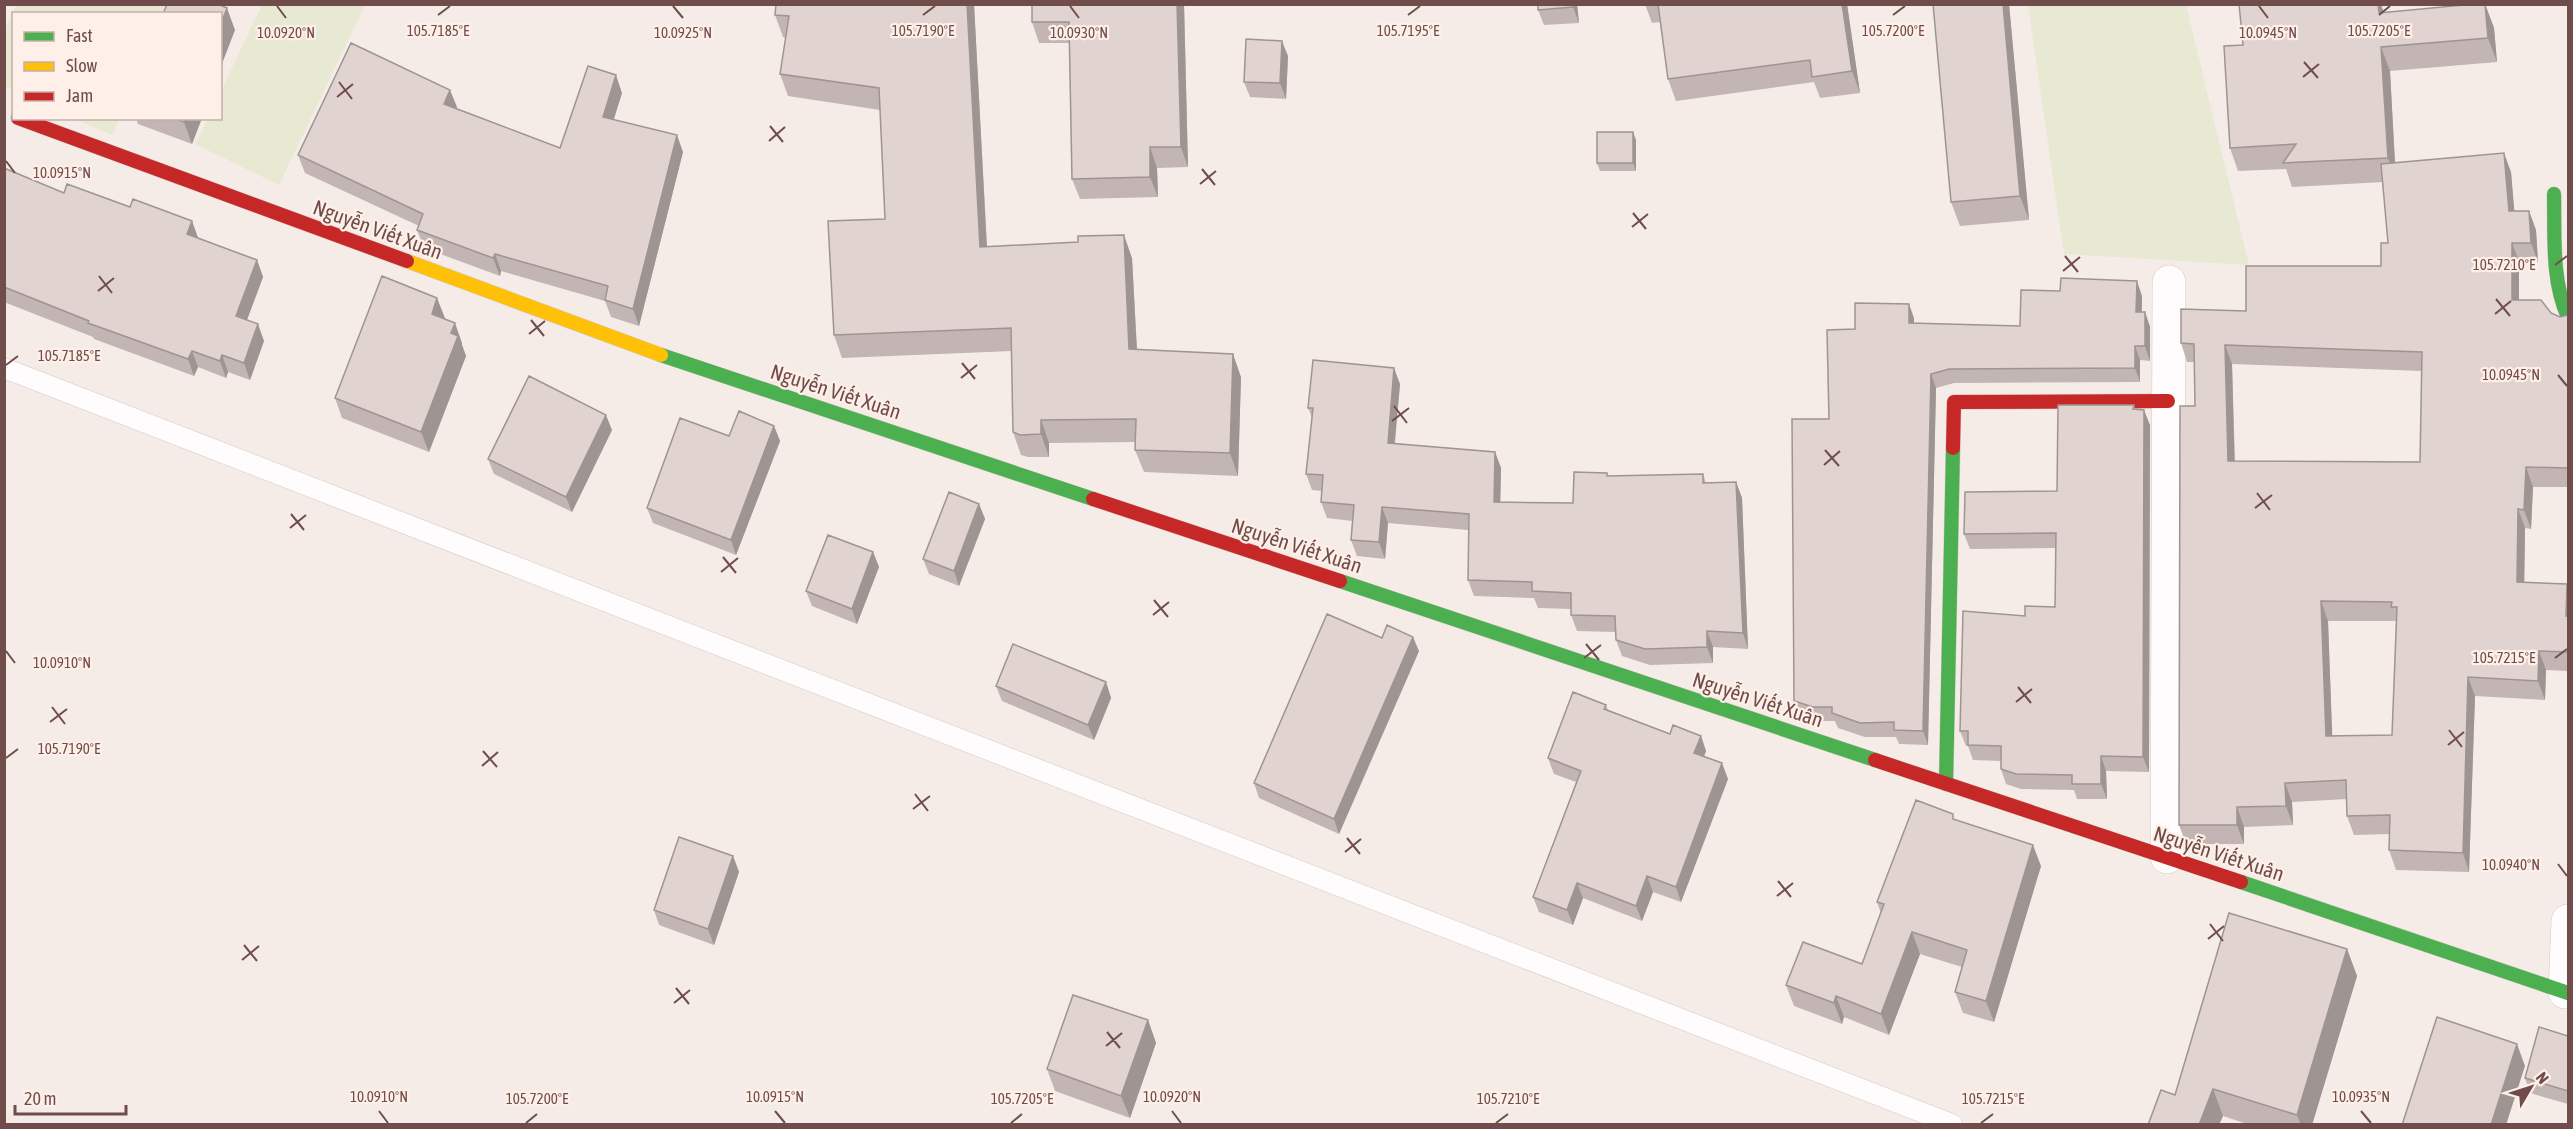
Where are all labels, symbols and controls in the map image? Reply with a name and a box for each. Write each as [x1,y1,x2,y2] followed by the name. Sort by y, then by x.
[12,12,222,120] legend
[407,22,470,39] text: 105.7185°E
[892,22,955,39] text: 105.7190°E
[1377,22,1440,39] text: 105.7195°E
[1862,22,1925,39] text: 105.7200°E
[2348,22,2411,39] text: 105.7205°E
[257,24,315,41] text: 10.0920°N
[654,24,712,41] text: 10.0925°N
[1050,24,1108,41] text: 10.0930°N
[2239,24,2297,41] text: 10.0945°N
[66,25,93,46] text: Fast
[66,55,97,76] text: Slow
[66,85,93,106] text: Jam
[33,164,91,181] text: 10.0915°N
[310,195,446,263] street label: Nguyễn Viết Xuân
[2473,256,2536,273] text: 105.7210°E
[38,347,101,364] text: 105.7185°E
[768,359,904,423] street label: Nguyễn Viết Xuân
[2482,366,2540,383] text: 10.0945°N
[1229,513,1365,577] street label: Nguyễn Viết Xuân
[2473,649,2536,666] text: 105.7215°E
[33,654,91,671] text: 10.0910°N
[1690,667,1826,731] street label: Nguyễn Viết Xuân
[38,740,101,757] text: 105.7190°E
[2151,821,2287,885] street label: Nguyễn Viết Xuân
[2482,856,2540,873] text: 10.0940°N
[2501,1057,2561,1117] north arrow
[2533,1068,2553,1087] text: N
[15,1078,126,1116] scale bar
[24,1088,56,1109] text: 20 m
[350,1088,408,1105] text: 10.0910°N
[746,1088,804,1105] text: 10.0915°N
[1143,1088,1201,1105] text: 10.0920°N
[2332,1088,2390,1105] text: 10.0935°N
[506,1090,569,1107] text: 105.7200°E
[991,1090,1054,1107] text: 105.7205°E
[1477,1090,1540,1107] text: 105.7210°E
[1962,1090,2025,1107] text: 105.7215°E

